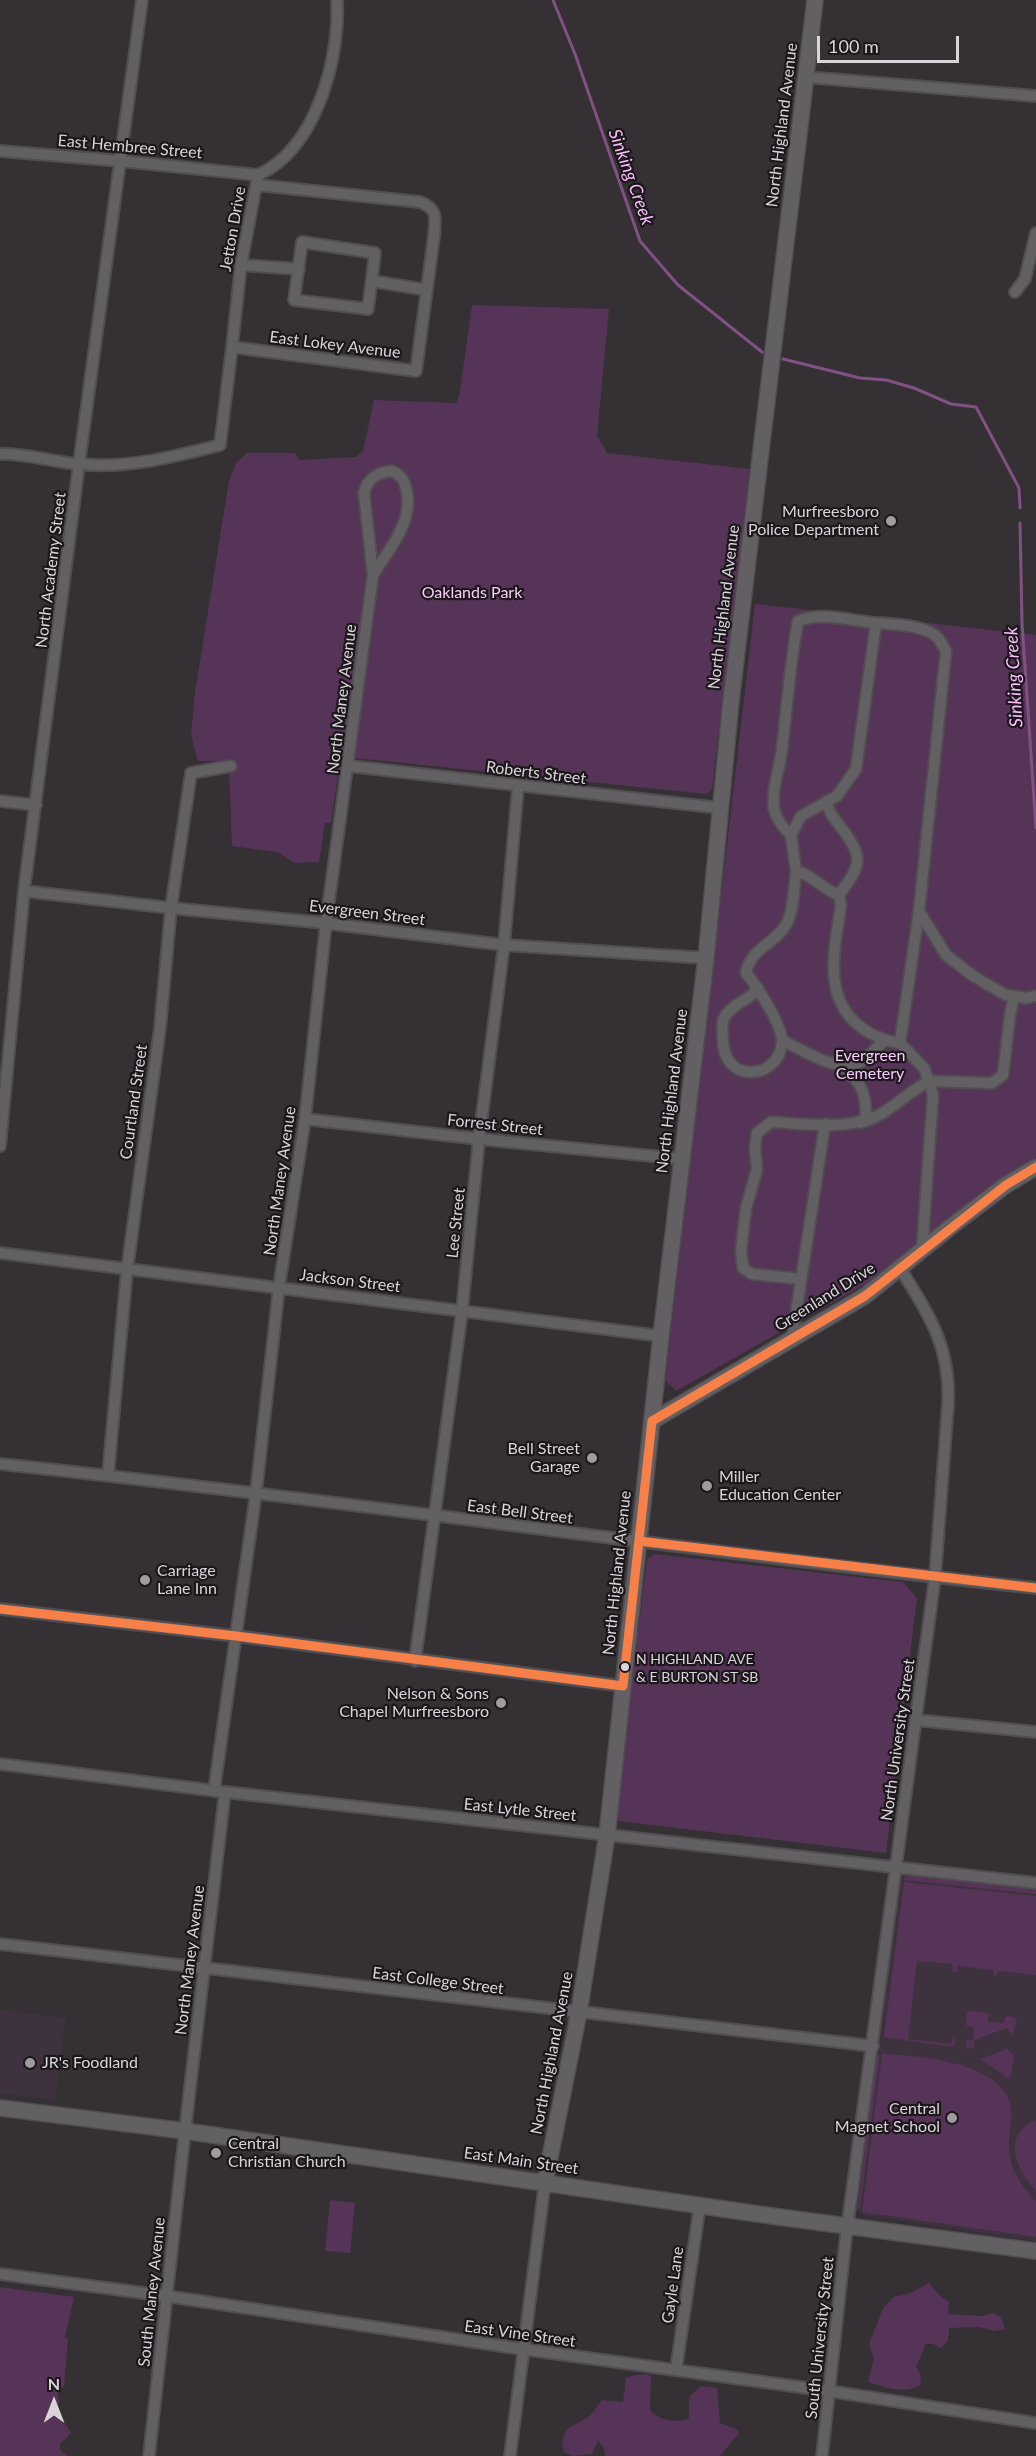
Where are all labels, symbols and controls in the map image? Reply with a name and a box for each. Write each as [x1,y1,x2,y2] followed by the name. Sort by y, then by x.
[820,24,962,62] scale bar
[828,35,879,57] text: 100 m
[762,42,802,208] street label: North Highland Avenue
[604,126,658,228] water label: Sinking Creek
[57,131,203,163] street label: East Hembree Street
[216,185,250,273] street label: Jetton Drive
[268,327,402,363] street label: East Lokey Avenue
[32,491,70,649] street label: North Academy Street
[748,502,879,540] place label: Murfreesboro Police Department
[884,514,898,528] marker: Murfreesboro Police Department
[704,524,744,690] street label: North Highland Avenue
[422,583,522,603] park label: Oaklands Park
[323,623,361,775] street label: North Maney Avenue
[1001,626,1027,728] water label: Sinking Creek
[485,757,587,789] street label: Roberts Street
[308,896,426,930] street label: Evergreen Street
[652,1008,692,1174] street label: North Highland Avenue
[116,1043,152,1161] street label: Courtland Street
[835,1046,905,1084] park label: Evergreen Cemetery
[260,1105,300,1257] street label: North Maney Avenue
[446,1110,544,1140] street label: Forrest Street
[443,1187,469,1259] street label: Lee Street
[771,1258,879,1336] street label: Greenland Drive
[299,1265,401,1297] street label: Jackson Street
[508,1439,580,1477] place label: Bell Street Garage
[585,1451,599,1465] marker: Bell Street Garage
[719,1467,841,1505] place label: Miller Education Center
[700,1479,714,1493] marker: Miller Education Center
[599,1490,635,1656] street label: North Highland Avenue
[466,1496,574,1528] street label: East Bell Street
[157,1561,217,1599] place label: Carriage Lane Inn
[138,1573,152,1587] marker: Carriage Lane Inn
[636,1651,758,1684] place label: N HIGHLAND AVE & E BURTON ST SB
[877,1658,919,1822] street label: North University Street
[619,1661,631,1673] marker: N HIGHLAND AVE & E BURTON ST SB
[339,1684,489,1722] place label: Nelson & Sons Chapel Murfreesboro
[494,1696,508,1710] marker: Nelson & Sons Chapel Murfreesboro
[463,1795,577,1825] street label: East Lytle Street
[171,1884,209,2036] street label: North Maney Avenue
[371,1963,505,1999] street label: East College Street
[527,1970,577,2136] street label: North Highland Avenue
[42,2053,138,2073] place label: JR's Foodland
[23,2056,37,2070] marker: JR's Foodland
[835,2099,940,2137] place label: Central Magnet School
[945,2111,959,2125] marker: Central Magnet School
[228,2134,346,2172] place label: Central Christian Church
[463,2143,579,2179] street label: East Main Street
[209,2146,223,2160] marker: Central Christian Church
[135,2216,169,2368] street label: South Maney Avenue
[658,2245,688,2325] street label: Gayle Lane
[802,2256,838,2420] street label: South University Street
[463,2317,577,2351] street label: East Vine Street
[24,2372,84,2432] north arrow
[48,2374,60,2393] text: N

